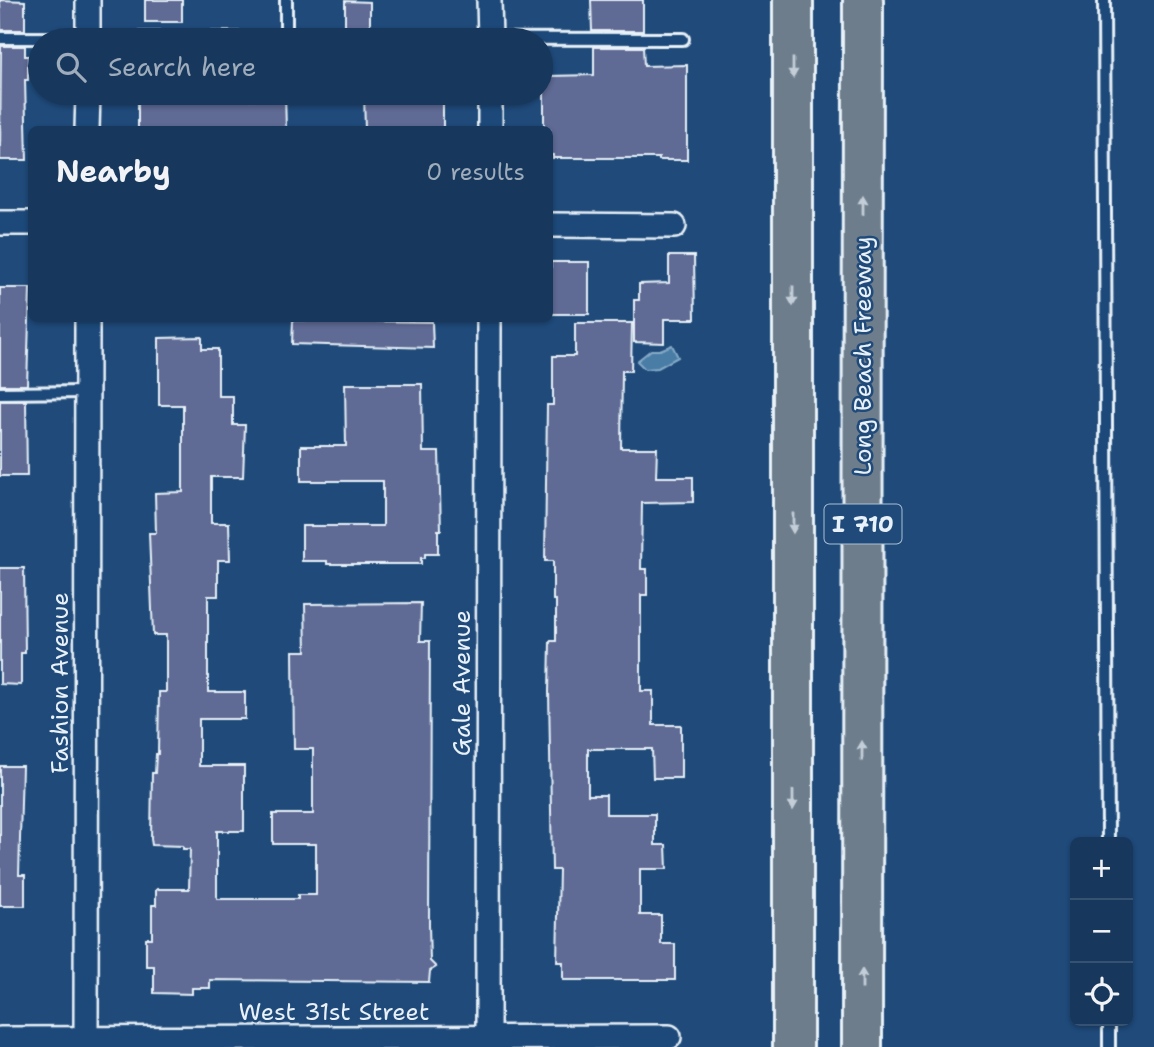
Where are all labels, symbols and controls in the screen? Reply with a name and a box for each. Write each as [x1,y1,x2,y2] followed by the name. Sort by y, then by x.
[28,28,553,105] search box
[52,48,90,86] icon: search
[108,49,257,84] text: Search here
[787,57,799,79] one-way arrow
[56,151,171,192] text: Nearby
[426,157,525,187] text: 0 results
[857,194,869,216] one-way arrow
[847,236,879,476] street label: Long Beach Freeway
[787,285,799,307] one-way arrow
[824,504,902,544] road number: I 710
[787,512,799,534] one-way arrow
[44,592,76,774] street label: Fashion Avenue
[446,610,478,756] street label: Gale Avenue
[856,740,868,762] one-way arrow
[787,789,799,811] one-way arrow
[1070,837,1133,1026] map controls
[1070,837,1133,900] button: +
[1070,900,1133,963] button: −
[1070,963,1133,1026] button: locate
[856,968,868,990] one-way arrow
[239,996,429,1028] street label: West 31st Street

